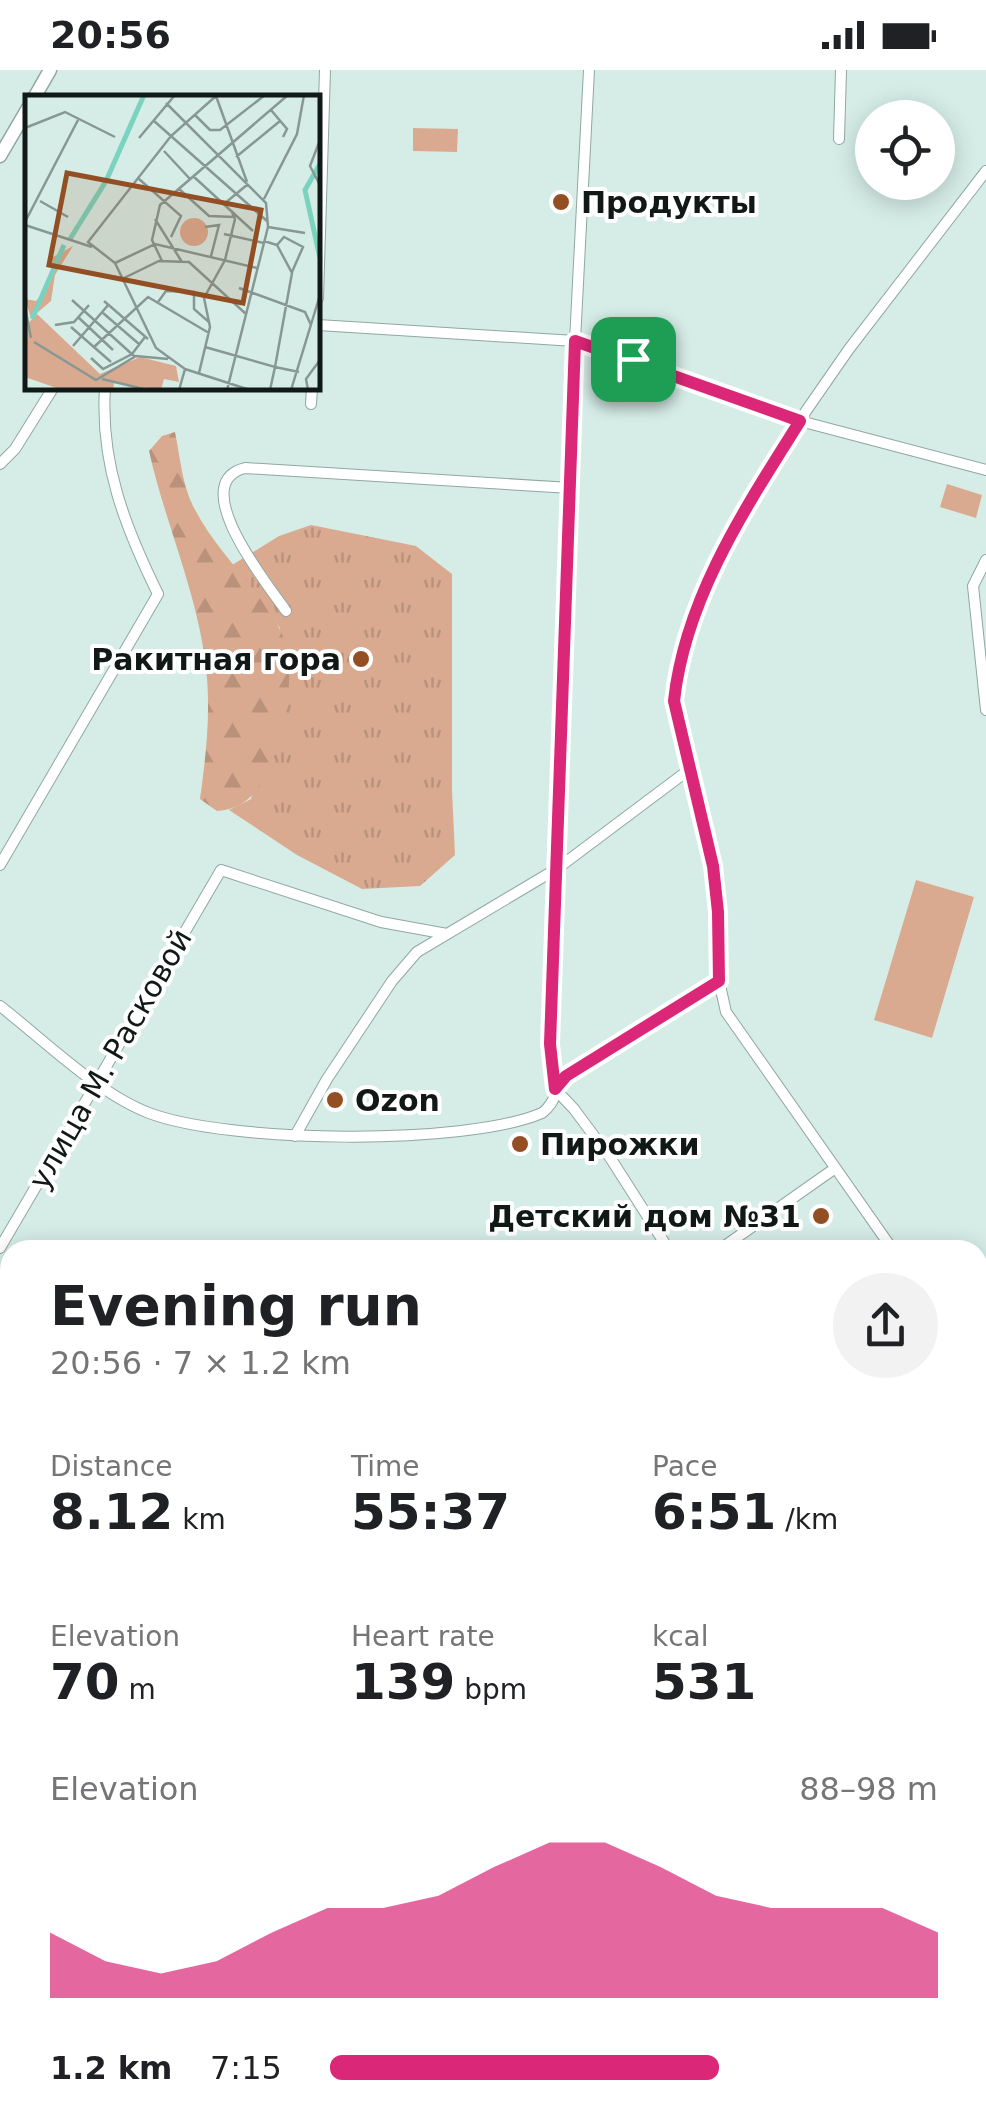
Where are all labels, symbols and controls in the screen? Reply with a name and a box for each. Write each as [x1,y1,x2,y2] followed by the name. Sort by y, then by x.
[50,13,171,57] text: 20:56
[25,95,320,390] inset map
[855,100,955,200] map controls
[855,100,955,200] button: locate
[581,185,757,220] place label: Продукты
[550,191,572,213] marker: Продукты
[591,317,676,402] pin
[606,332,661,387] icon: arrive
[91,642,341,677] place label: Ракитная гора
[350,648,372,670] marker: Ракитная гора
[21,923,199,1195] street label: улица М. Расковой
[355,1083,440,1118] place label: Ozon
[324,1089,346,1111] marker: Ozon
[540,1127,699,1162] place label: Пирожки
[509,1133,531,1155] marker: Пирожки
[488,1199,801,1234] place label: Детский дом №31
[810,1205,832,1227] marker: Детский дом №31
[833,1273,938,1378] button: share
[50,1274,422,1338] text: Evening run
[50,1344,351,1382] text: 20:56 · 7 × 1.2 km
[50,1450,172,1483] text: Distance
[351,1450,420,1483] text: Time
[652,1450,717,1483] text: Pace
[50,1483,173,1541] text: 8.12
[351,1483,510,1541] text: 55:37
[652,1483,776,1541] text: 6:51
[173,1503,226,1536] text: km
[776,1503,838,1536] text: /km
[50,1620,180,1653] text: Elevation
[351,1620,495,1653] text: Heart rate
[652,1620,709,1653] text: kcal
[50,1653,120,1711] text: 70
[351,1653,455,1711] text: 139
[652,1653,756,1711] text: 531
[120,1673,156,1706] text: m
[455,1673,527,1706] text: bpm
[50,1770,199,1808] text: Elevation
[799,1770,938,1808] text: 88–98 m
[50,2049,172,2087] text: 1.2 km
[210,2049,282,2087] text: 7:15

